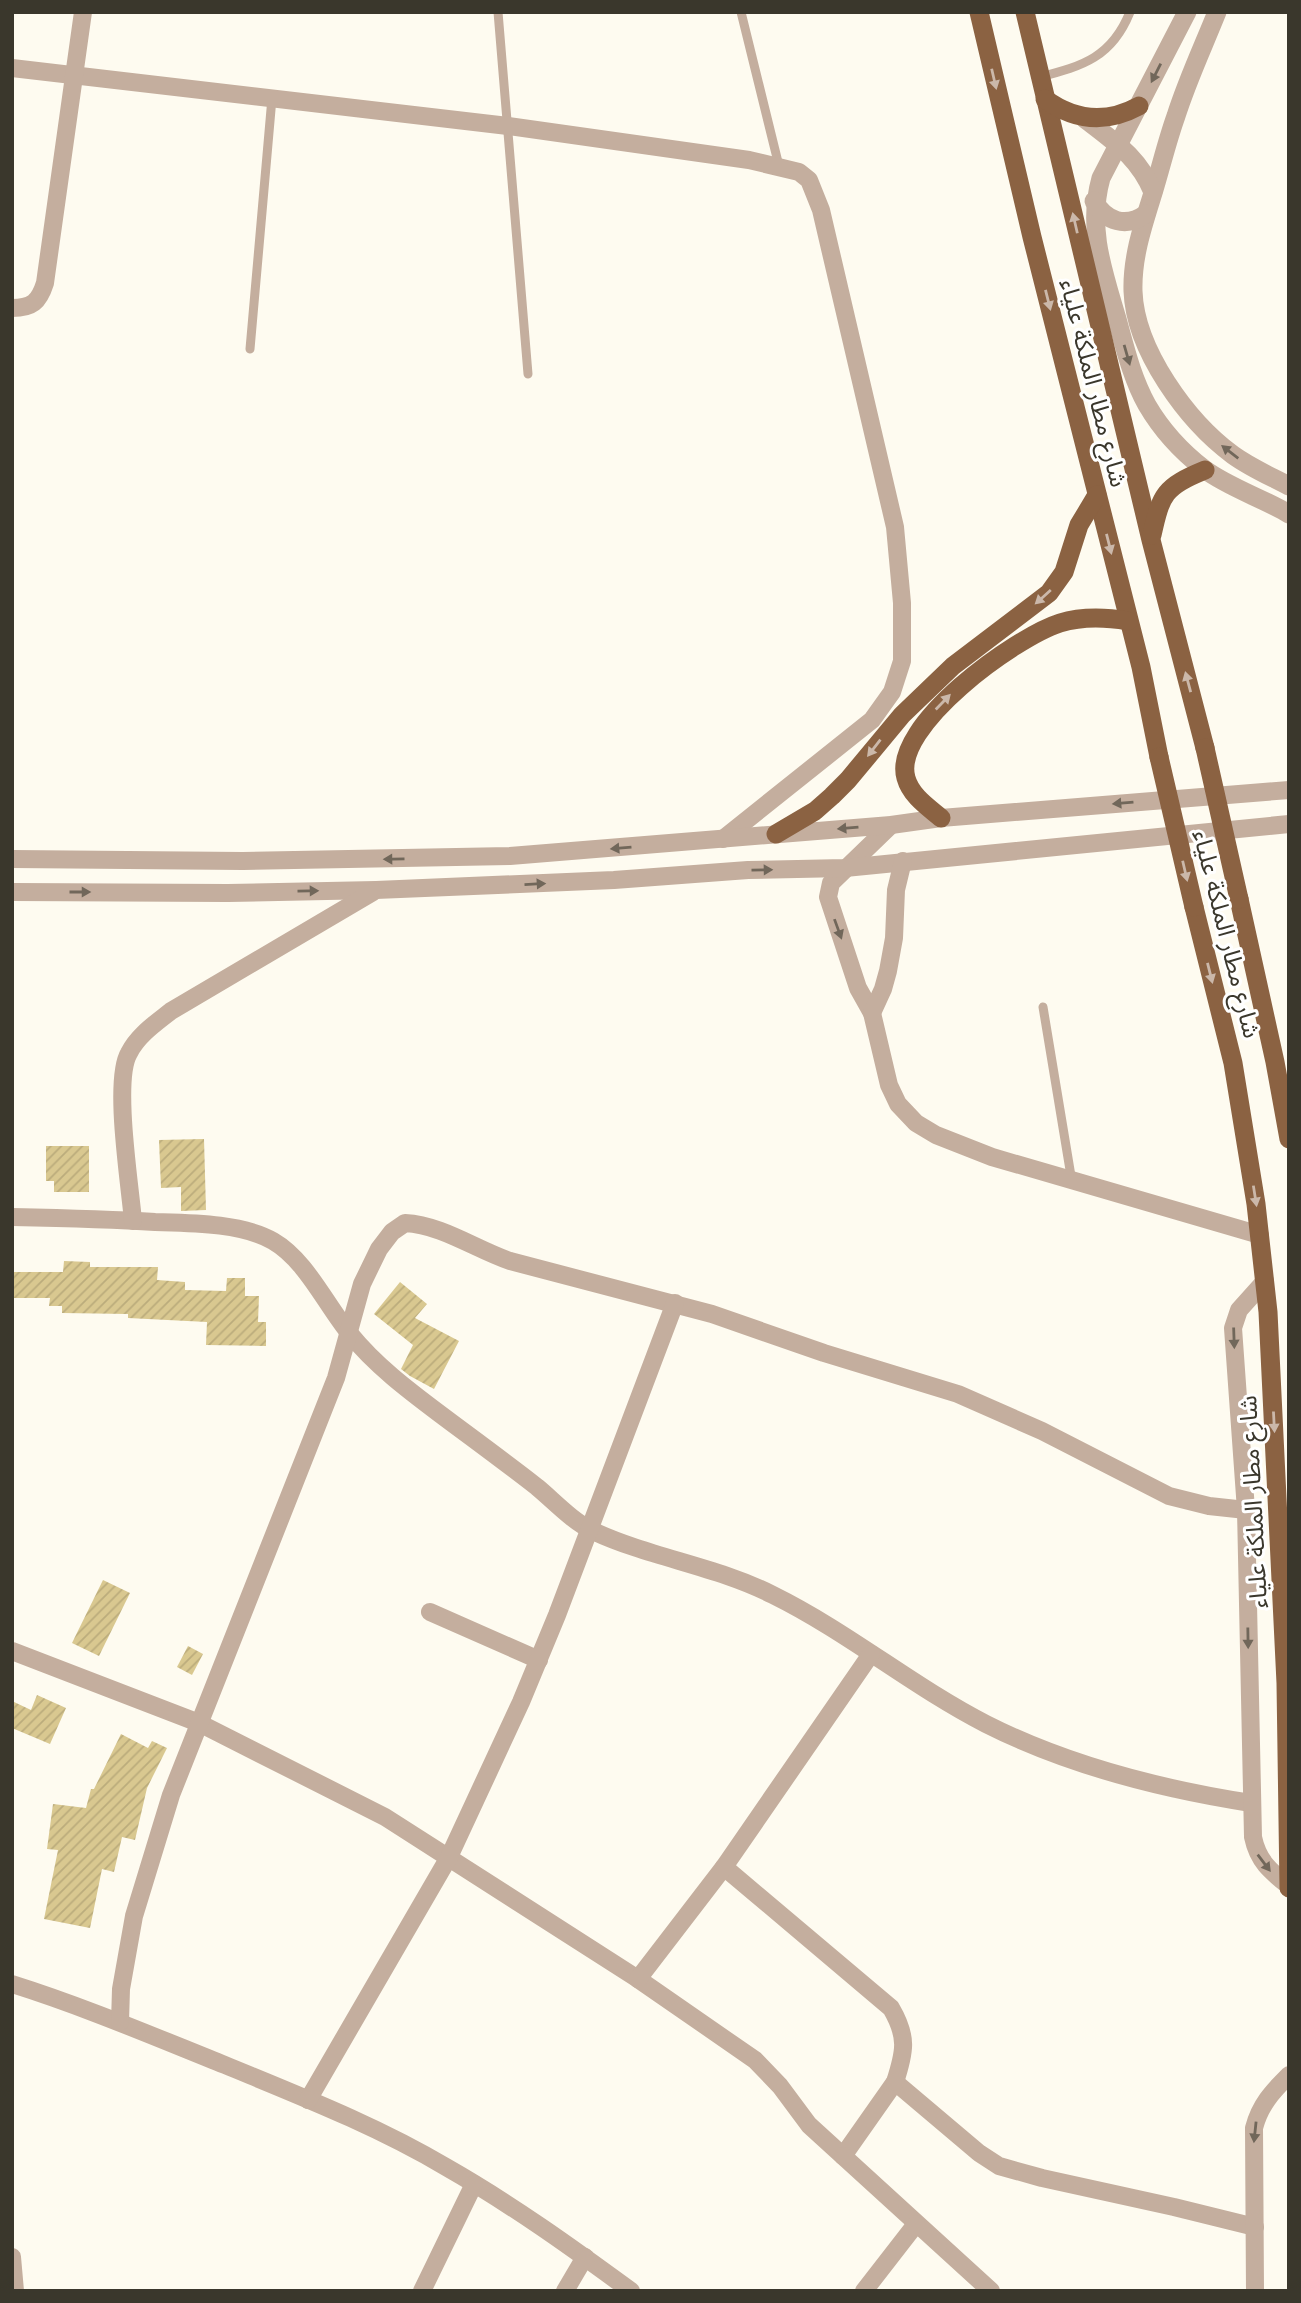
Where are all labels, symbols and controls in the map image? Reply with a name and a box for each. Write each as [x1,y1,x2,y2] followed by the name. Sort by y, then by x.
[1150,63,1162,83] one-way arrow
[989,68,1000,90] one-way arrow
[1069,212,1080,234] one-way arrow
[1051,276,1135,491] street label: شارع مطار الملكة علياء
[1043,289,1054,311] one-way arrow
[1122,345,1132,366] one-way arrow
[1221,445,1239,459] one-way arrow
[1104,533,1115,555] one-way arrow
[1034,589,1052,605] one-way arrow
[1182,671,1193,693] one-way arrow
[935,694,952,711] one-way arrow
[867,739,882,756] one-way arrow
[1112,798,1134,809] one-way arrow
[837,823,859,834] one-way arrow
[1184,827,1268,1042] street label: شارع مطار الملكة علياء
[610,843,632,854] one-way arrow
[383,854,405,865] one-way arrow
[1180,860,1191,882] one-way arrow
[752,864,774,876] one-way arrow
[525,878,547,889] one-way arrow
[297,885,319,897] one-way arrow
[70,886,92,898] one-way arrow
[833,919,844,940] one-way arrow
[1205,962,1216,984] one-way arrow
[1250,1185,1261,1207] one-way arrow
[1228,1327,1239,1349] one-way arrow
[1232,1395,1276,1609] street label: شارع مطار الملكة علياء
[1268,1412,1279,1434] one-way arrow
[1243,1628,1254,1650] one-way arrow
[1257,1853,1271,1872] one-way arrow
[1249,2121,1260,2143] one-way arrow

